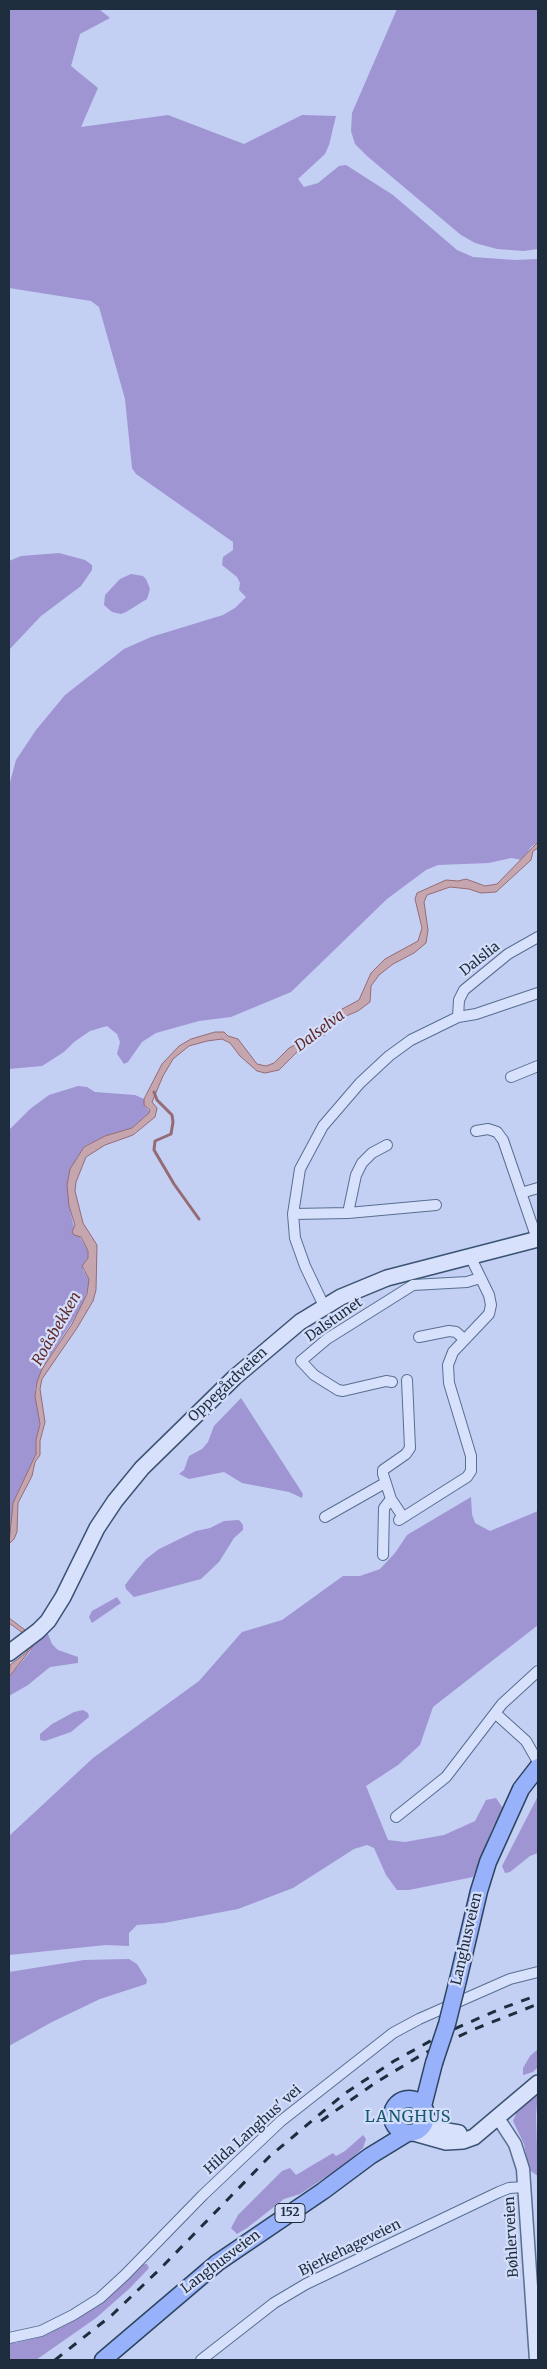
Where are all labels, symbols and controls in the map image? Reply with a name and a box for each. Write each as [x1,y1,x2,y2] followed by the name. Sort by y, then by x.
[457,938,503,980] street label: Dalslia
[292,1006,348,1056] water label: Dalselva
[29,1289,85,1369] water label: Roåsbekken
[302,1294,366,1346] street label: Dalstunet
[185,1344,271,1426] street label: Oppegårdveien
[448,1891,486,1987] street label: Langhusveien
[201,2082,305,2178] street label: Hilda Langhus' vei
[364,2107,452,2127] district label: LANGHUS
[501,2196,523,2278] street label: Bøhlerveien
[275,2204,305,2222] road number: 152
[296,2216,404,2280] street label: Bjerkehageveien
[178,2227,264,2297] street label: Langhusveien

